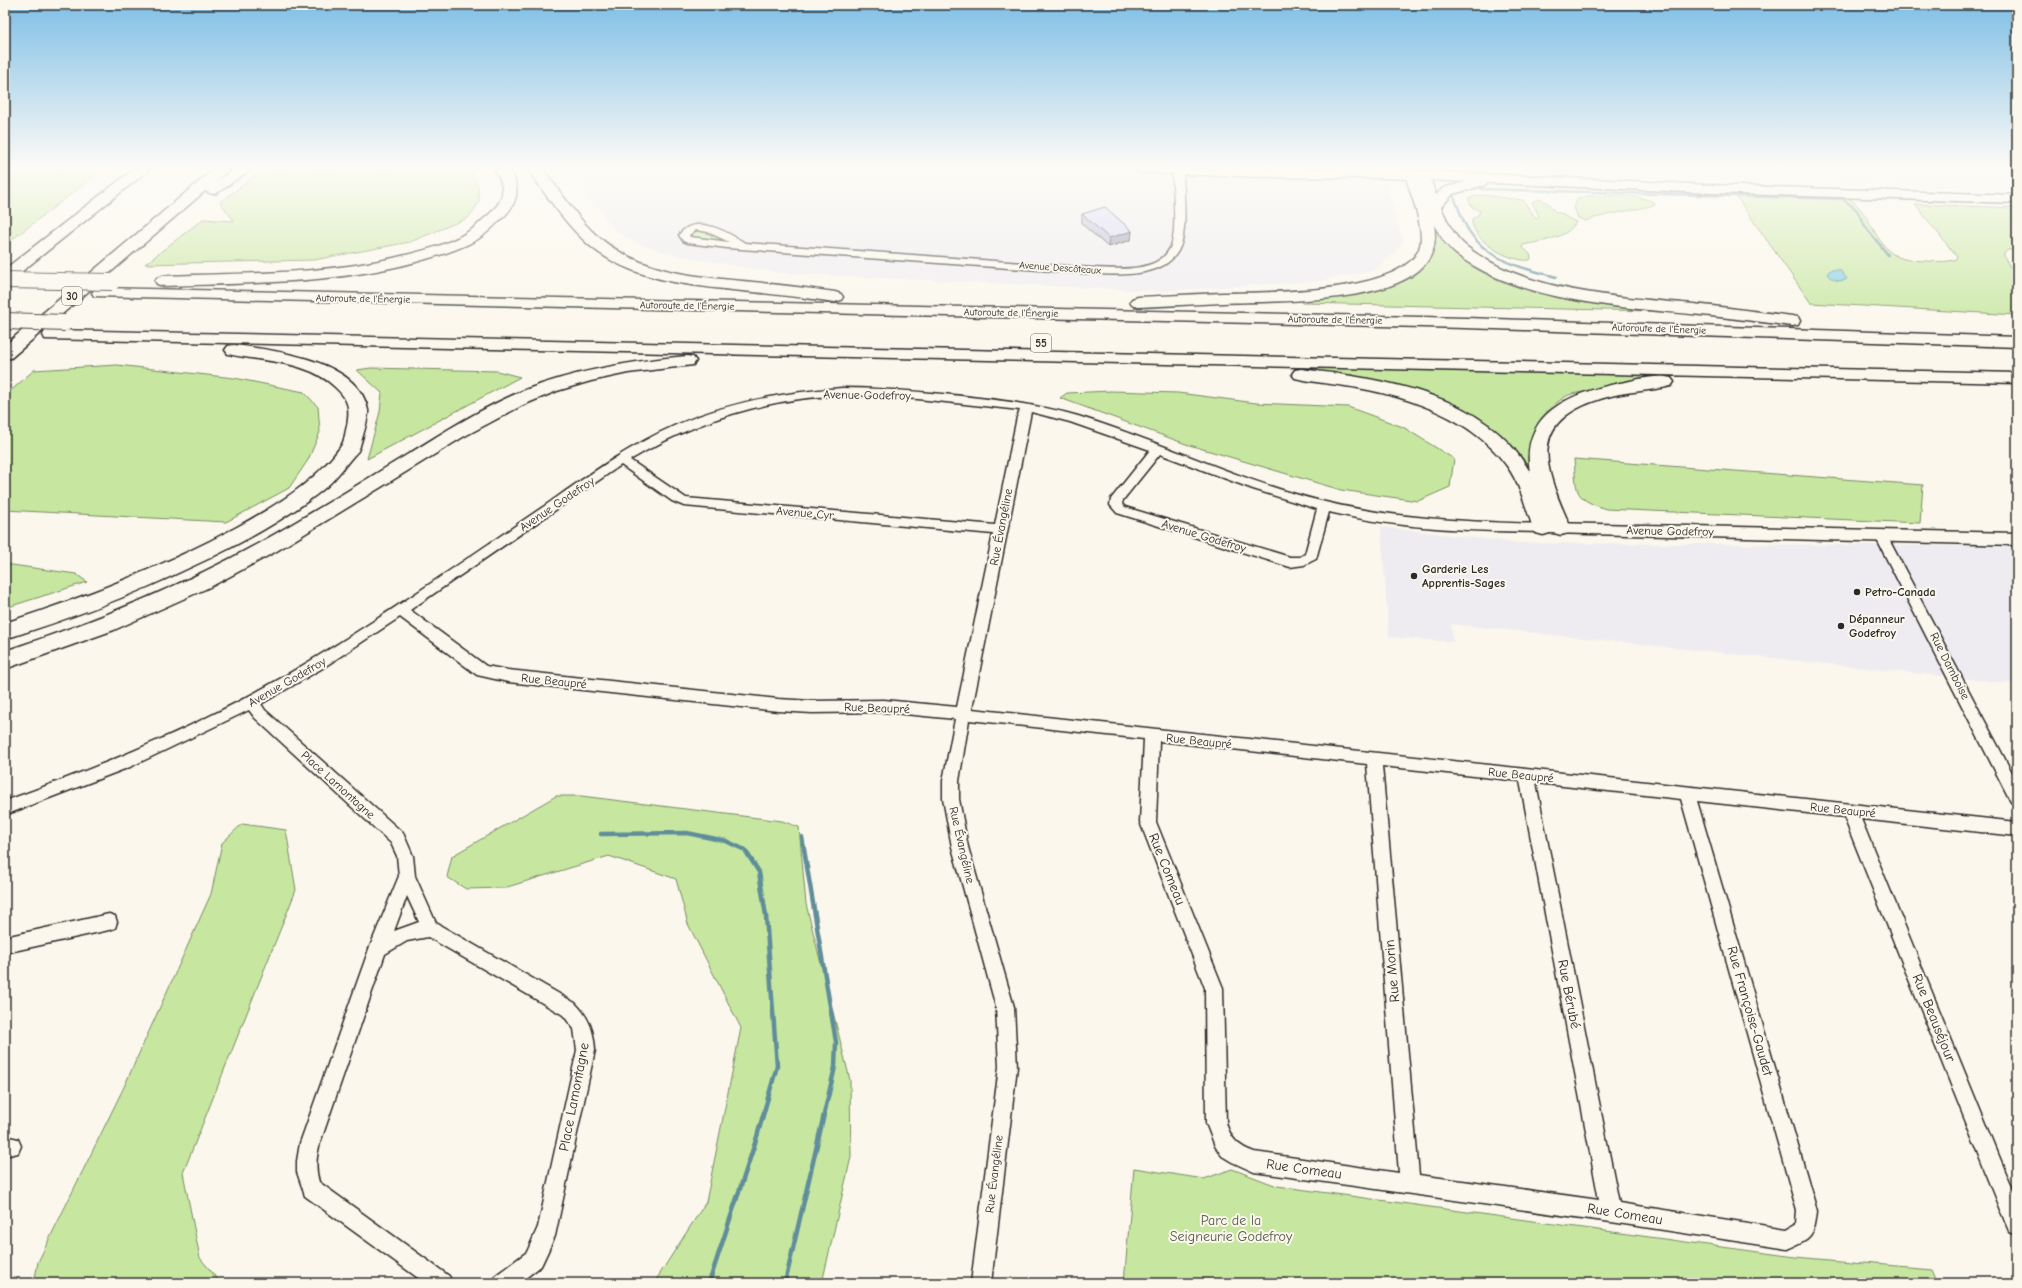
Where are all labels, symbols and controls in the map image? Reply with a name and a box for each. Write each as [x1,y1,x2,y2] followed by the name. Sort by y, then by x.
[1019,259,1101,277] street label: Avenue Descôteaux
[62,287,82,305] road number: 30
[316,292,410,306] street label: Autoroute de l'Énergie
[640,299,734,313] street label: Autoroute de l'Énergie
[964,306,1058,320] street label: Autoroute de l'Énergie
[1288,313,1382,327] street label: Autoroute de l'Énergie
[1612,321,1706,337] street label: Autoroute de l'Énergie
[1031,334,1051,352] road number: 55
[823,387,911,403] street label: Avenue Godefroy
[517,473,598,534] street label: Avenue Godefroy
[987,487,1015,567] street label: Rue Évangéline
[775,503,835,523] street label: Avenue Cyr
[1160,517,1248,556] street label: Avenue Godefroy
[1626,523,1714,539] street label: Avenue Godefroy
[1422,562,1505,590] place label: Garderie Les Apprentis-Sages
[1409,571,1419,581] marker: Garderie Les Apprentis-Sages
[1865,585,1936,599] place label: Petro-Canada
[1852,587,1862,597] marker: Petro-Canada
[1849,612,1905,640] place label: Dépanneur Godefroy
[1836,621,1846,631] marker: Dépanneur Godefroy
[1927,630,1973,702] street label: Rue Damboise
[246,654,329,710] street label: Avenue Godefroy
[521,671,587,691] street label: Rue Beaupré
[844,700,910,716] street label: Rue Beaupré
[1166,731,1232,751] street label: Rue Beaupré
[298,748,378,822] street label: Place Lamontagne
[1488,765,1554,785] street label: Rue Beaupré
[1810,800,1876,820] street label: Rue Beaupré
[946,805,978,885] street label: Rue Évangéline
[1145,831,1189,907] street label: Rue Comeau
[1381,939,1403,1003] street label: Rue Morin
[1723,944,1777,1079] street label: Rue Françoise-Gaudet
[1554,958,1584,1030] street label: Rue Bérubé
[1909,971,1960,1065] street label: Rue Beauséjour
[555,1041,593,1153] street label: Place Lamontagne
[982,1134,1006,1214] street label: Rue Évangéline
[1265,1155,1343,1183] street label: Rue Comeau
[1586,1200,1664,1228] street label: Rue Comeau
[1170,1212,1293,1245] park label: Parc de la Seigneurie Godefroy

